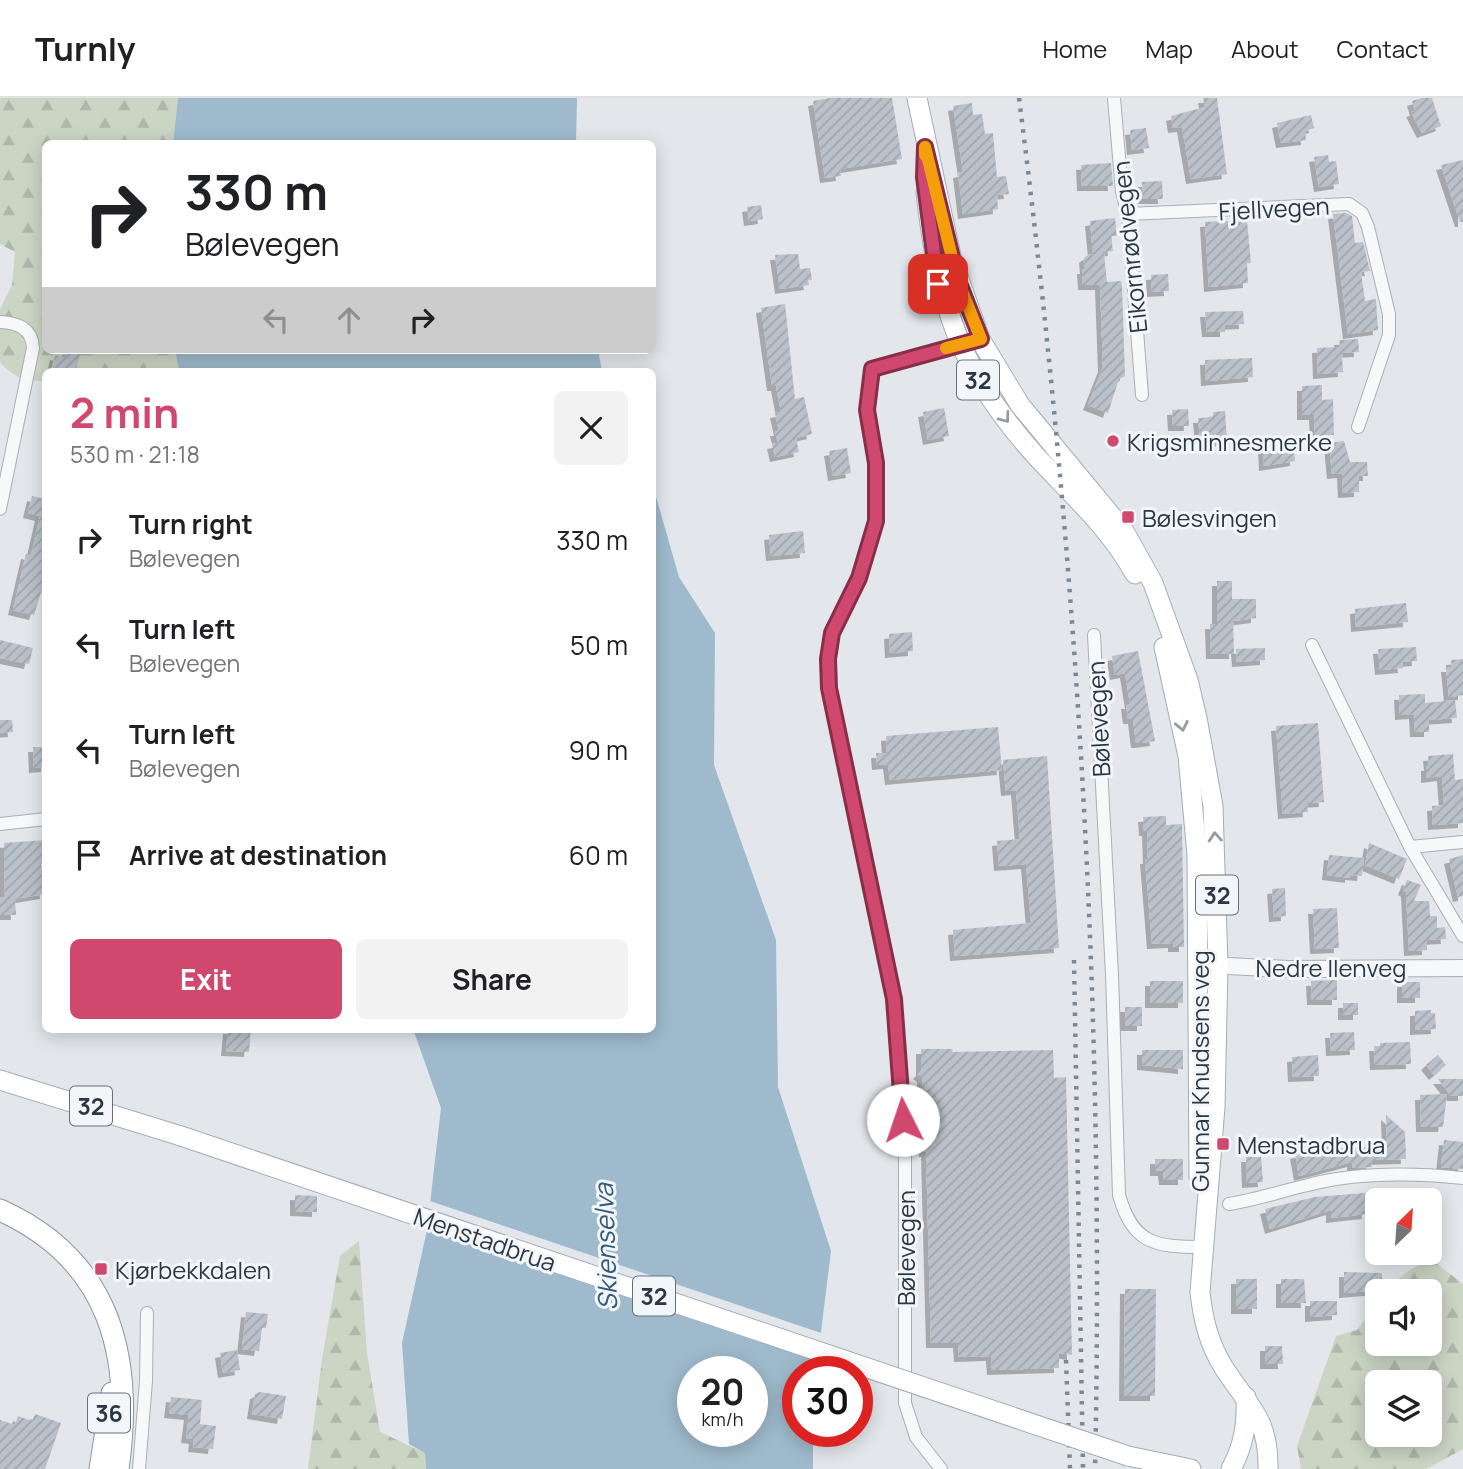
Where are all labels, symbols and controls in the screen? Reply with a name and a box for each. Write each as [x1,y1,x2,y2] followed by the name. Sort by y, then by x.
[35,26,136,71] text: Turnly
[1042,32,1107,65] text: Home
[1145,32,1193,65] text: Map
[1231,32,1299,65] text: About
[1337,32,1428,65] text: Contact
[185,158,328,225] text: 330 m
[1104,159,1154,335] street label: Eikornrødvegen
[70,168,161,259] icon: right
[1218,189,1330,227] street label: Fjellvegen
[185,222,340,266] text: Bølevegen
[908,254,968,314] pin
[919,265,957,303] icon: arrive
[257,301,295,339] icon: left
[330,301,368,339] icon: ahead
[403,301,441,339] icon: right
[957,360,999,400] road number: 32
[70,383,179,441] text: 2 min
[554,391,628,465] button: close
[997,410,1010,422] one-way arrow
[1127,425,1332,458] place label: Krigsminnesmerke
[1105,433,1121,449] marker: Krigsminnesmerke
[70,438,200,470] text: 530 m · 21:18
[1142,501,1277,534] place label: Bølesvingen
[129,506,253,542] text: Turn right
[1120,509,1136,525] marker: Bølesvingen
[70,521,108,559] icon: right
[556,522,628,558] text: 330 m
[129,542,240,574] text: Bølevegen
[129,611,236,647] text: Turn left
[70,626,108,664] icon: left
[570,627,628,663] text: 50 m
[129,647,240,679] text: Bølevegen
[1078,660,1118,778] street label: Bølevegen
[129,716,236,752] text: Turn left
[1174,720,1188,732] one-way arrow
[70,731,108,769] icon: left
[569,732,628,768] text: 90 m
[129,752,240,784] text: Bølevegen
[1208,831,1223,842] one-way arrow
[70,836,108,874] icon: arrive
[129,837,387,873] text: Arrive at destination
[569,837,628,873] text: 60 m
[1196,876,1238,915] road number: 32
[70,939,342,1019] button: Exit
[356,939,628,1019] button: Share
[1183,950,1216,1192] street label: Gunnar Knudsens veg
[1256,951,1407,984] street label: Nedre Ilenveg
[866,1083,940,1157] position arrow
[70,1086,112,1126] road number: 32
[1237,1128,1385,1161] place label: Menstadbrua
[1215,1136,1231,1152] marker: Menstadbrua
[585,1181,625,1311] water label: Skienselva
[1365,1188,1442,1265] north arrow
[1365,1188,1442,1447] map controls
[889,1190,922,1306] street label: Bølevegen
[410,1199,560,1279] street label: Menstadbrua
[115,1253,271,1286] place label: Kjørbekkdalen
[93,1261,109,1277] marker: Kjørbekkdalen
[633,1276,675,1316] road number: 32
[1365,1279,1442,1356] button: sound
[782,1356,873,1447] speed limit sign: 30
[701,1368,744,1416] text: 20
[1365,1370,1442,1447] button: layers
[88,1394,130,1432] road number: 36
[702,1407,743,1431] text: km/h

